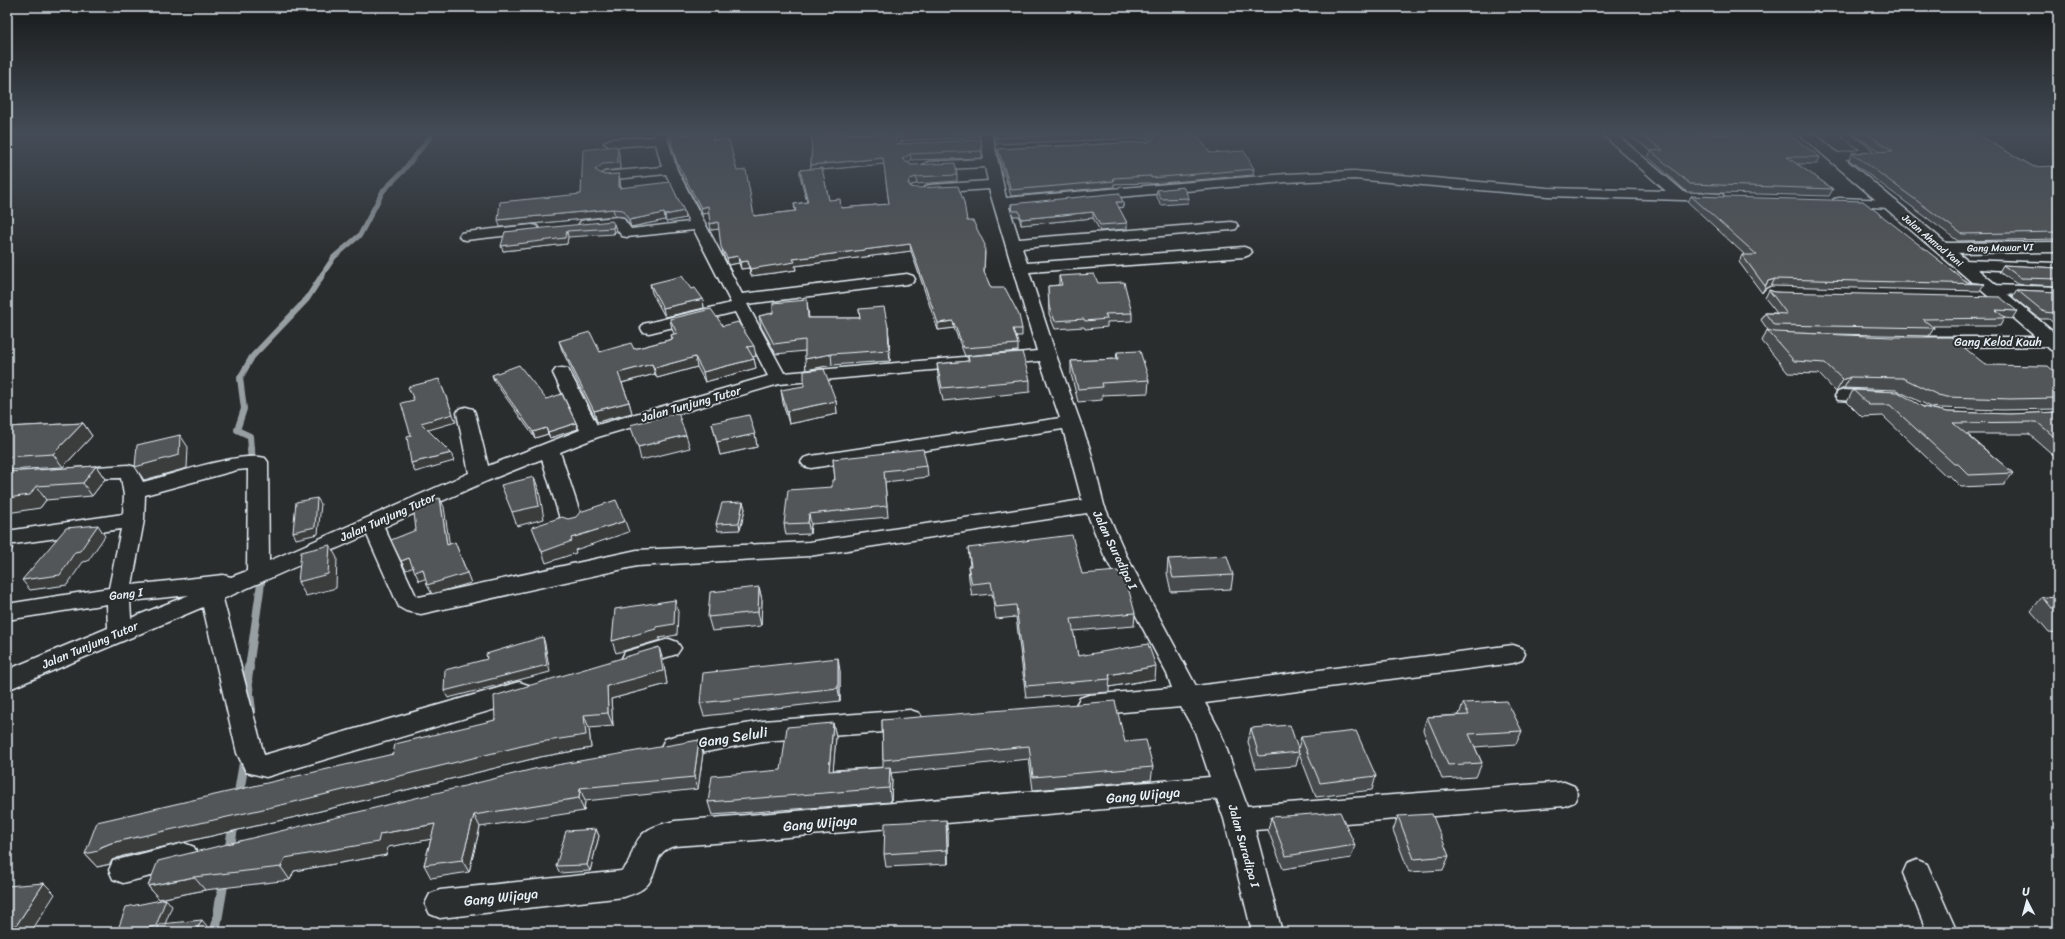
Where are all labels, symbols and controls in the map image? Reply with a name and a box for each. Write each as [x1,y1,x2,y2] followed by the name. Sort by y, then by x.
[1897,209,1968,273] street label: Jalan Ahmad Yani
[1967,238,2034,258] street label: Gang Mawar VI
[1954,331,2042,353] street label: Gang Kelod Kauh
[637,379,745,429] street label: Jalan Tunjung Tutor
[336,486,441,548] street label: Jalan Tunjung Tutor
[1086,506,1144,594] street label: Jalan Suradipa I
[108,581,145,607] street label: Gang I
[37,614,143,676] street label: Jalan Tunjung Tutor
[697,720,770,755] street label: Gang Seluli
[1105,780,1181,811] street label: Gang Wijaya
[1221,801,1267,891] street label: Jalan Suradipa I
[782,808,858,839] street label: Gang Wijaya
[463,881,539,914] street label: Gang Wijaya
[2007,881,2047,921] north arrow
[2021,882,2031,901] text: U

